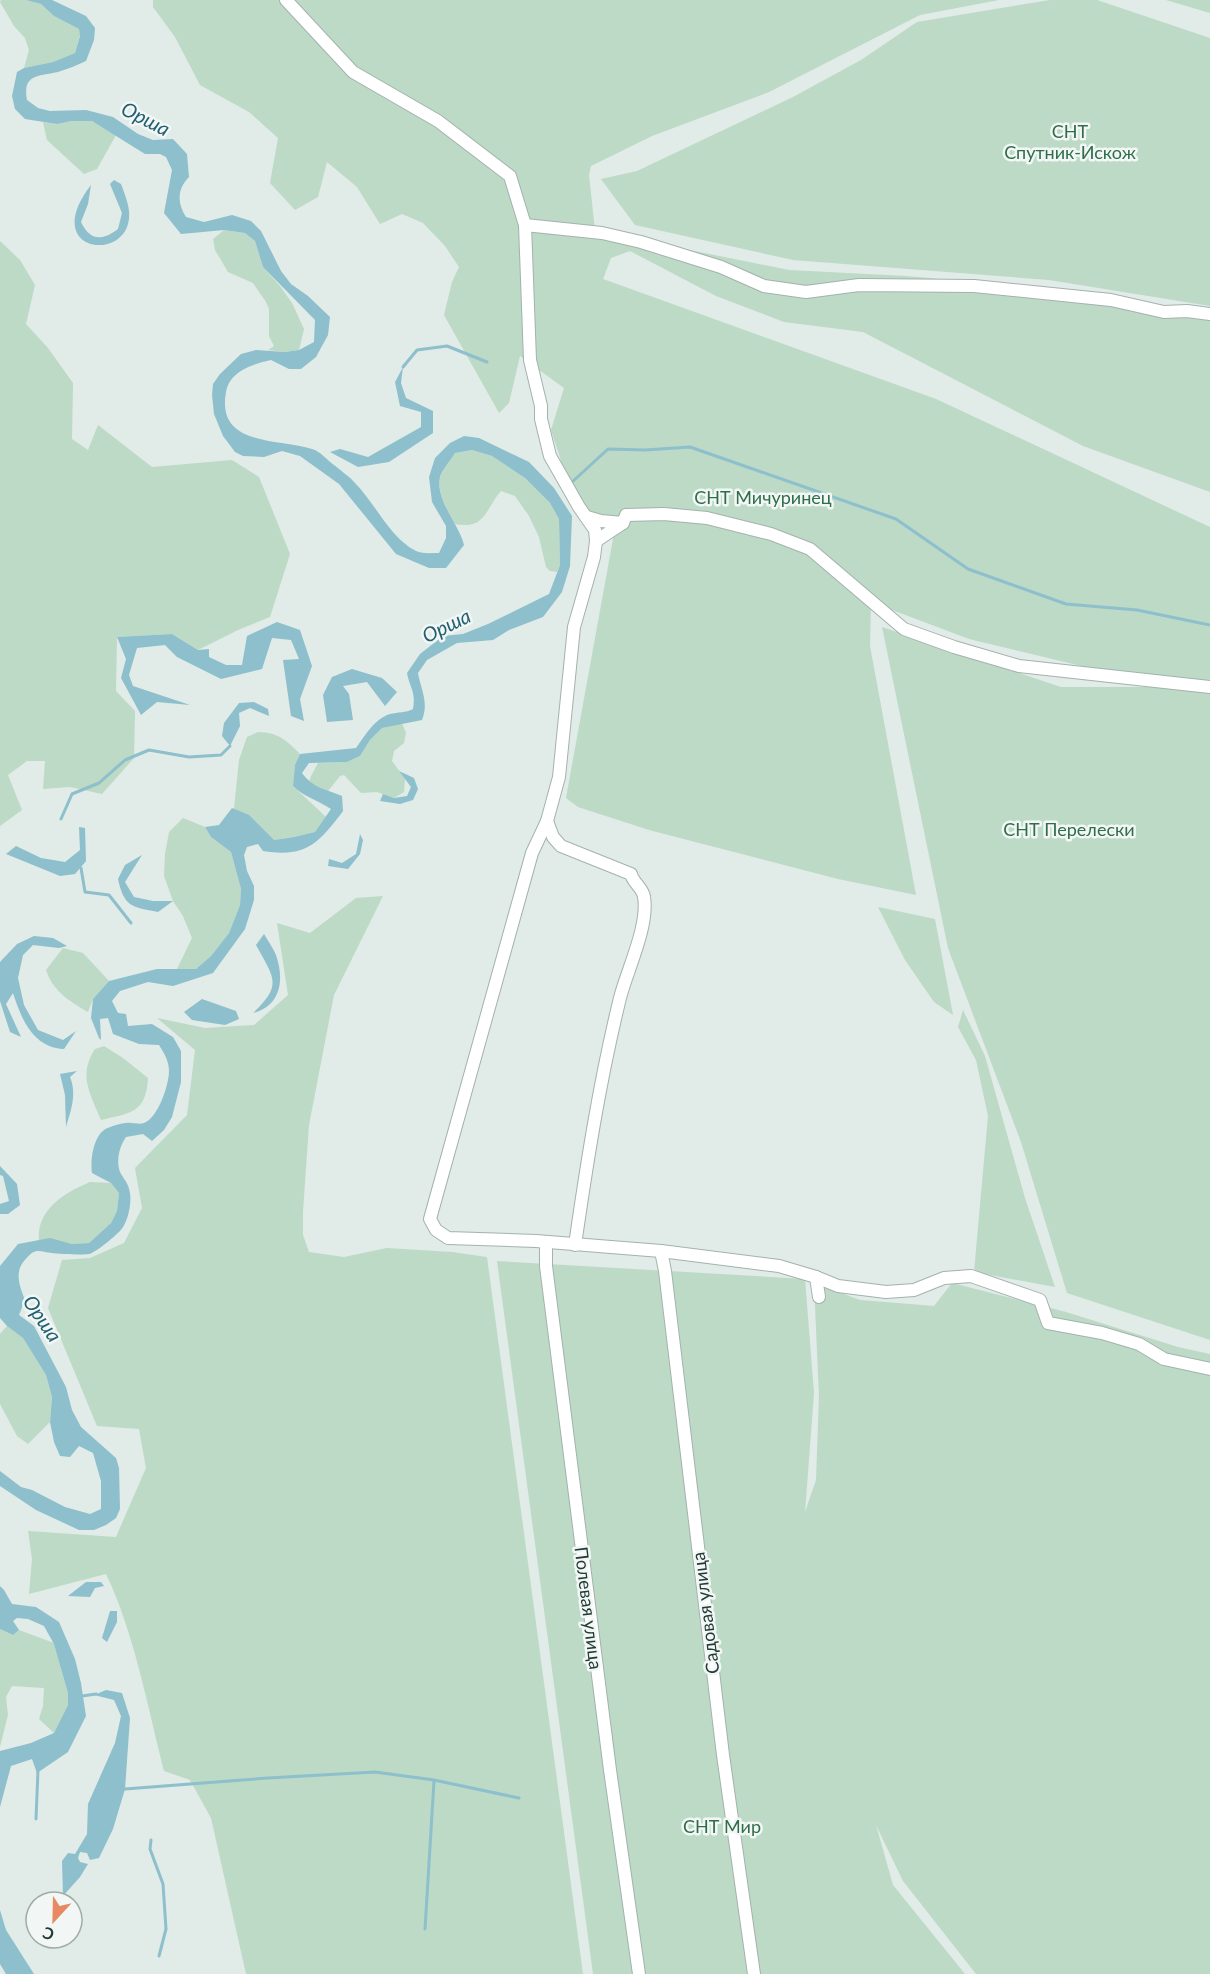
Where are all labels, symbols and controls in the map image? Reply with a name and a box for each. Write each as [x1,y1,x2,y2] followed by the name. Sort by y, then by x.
[118,96,174,140] water label: Орша
[1004,120,1136,163] park label: СНТ Спутник-Искож
[694,486,832,508] park label: СНТ Мичуринец
[418,603,474,647] water label: Орша
[1003,818,1135,840] park label: СНТ Перелески
[19,1290,67,1346] water label: Орша
[571,1545,607,1671] street label: Полевая улица
[687,1551,723,1675] street label: Садовая улица
[683,1815,761,1837] park label: СНТ Мир
[24,1890,84,1950] north arrow
[39,1923,57,1945] text: С

